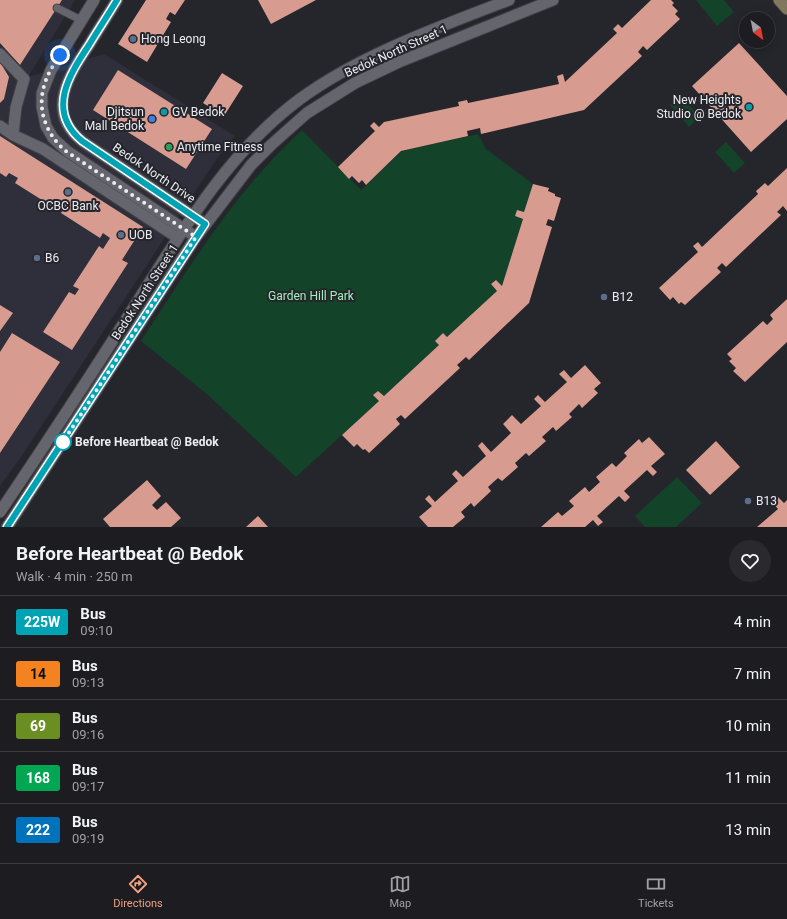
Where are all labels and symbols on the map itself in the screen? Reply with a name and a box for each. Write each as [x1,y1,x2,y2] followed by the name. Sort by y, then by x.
[739,12,775,48] north arrow
[342,22,450,80] street label: Bedok North Street 1
[141,32,206,46] place label: Hong Leong
[128,34,138,44] marker: Hong Leong
[50,45,70,65] your location
[657,93,742,121] place label: New Heights Studio @ Bedok
[744,102,754,112] marker: New Heights Studio @ Bedok
[85,105,145,133] place label: Djitsun Mall Bedok
[172,105,225,119] place label: GV Bedok
[159,107,169,117] marker: GV Bedok
[147,114,157,124] marker: Djitsun Mall Bedok
[110,140,198,206] street label: Bedok North Drive
[177,140,263,154] place label: Anytime Fitness
[164,142,174,152] marker: Anytime Fitness
[63,187,73,197] marker: OCBC Bank
[37,199,99,213] place label: OCBC Bank
[129,228,153,242] place label: UOB
[116,230,126,240] marker: UOB
[109,242,181,342] street label: Bedok North Street 1
[45,251,59,265] place label: B6
[32,253,42,263] marker: B6
[268,289,355,303] park label: Garden Hill Park
[612,290,633,304] place label: B12
[599,292,609,302] marker: B12
[54,433,72,451] marker: Before Heartbeat @ Bedok
[75,435,219,449] place label: Before Heartbeat @ Bedok
[756,494,777,508] place label: B13
[743,496,753,506] marker: B13

